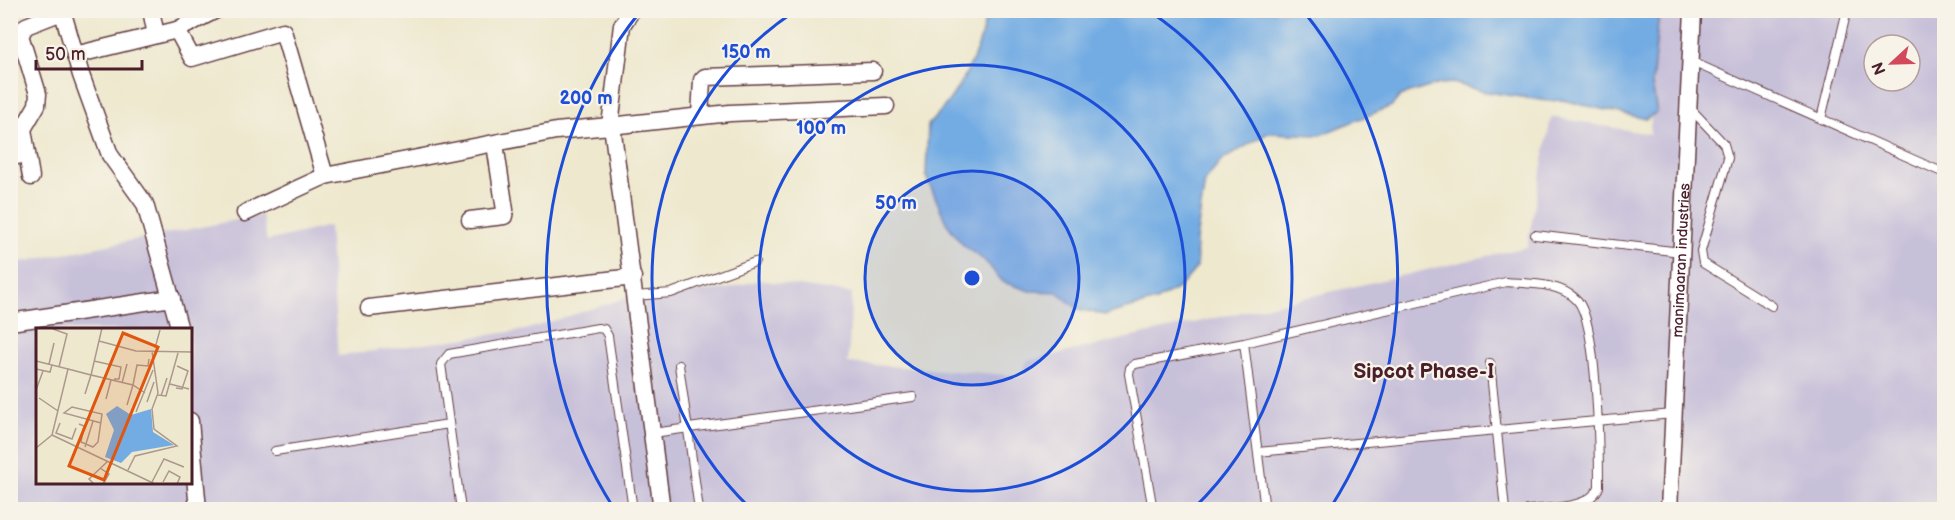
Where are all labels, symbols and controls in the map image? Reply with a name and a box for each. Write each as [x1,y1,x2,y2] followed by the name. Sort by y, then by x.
[36,33,142,71] scale bar
[1862,33,1922,93] north arrow
[721,42,771,63] text: 150 m
[45,44,86,65] text: 50 m
[1868,59,1891,77] text: N
[559,88,613,109] text: 200 m
[796,118,846,139] text: 100 m
[1668,182,1694,338] street label: manimaaran industries
[875,193,917,214] text: 50 m
[962,268,982,288] centre of rings
[36,328,192,484] inset map
[1354,359,1494,384] district label: Sipcot Phase-I

